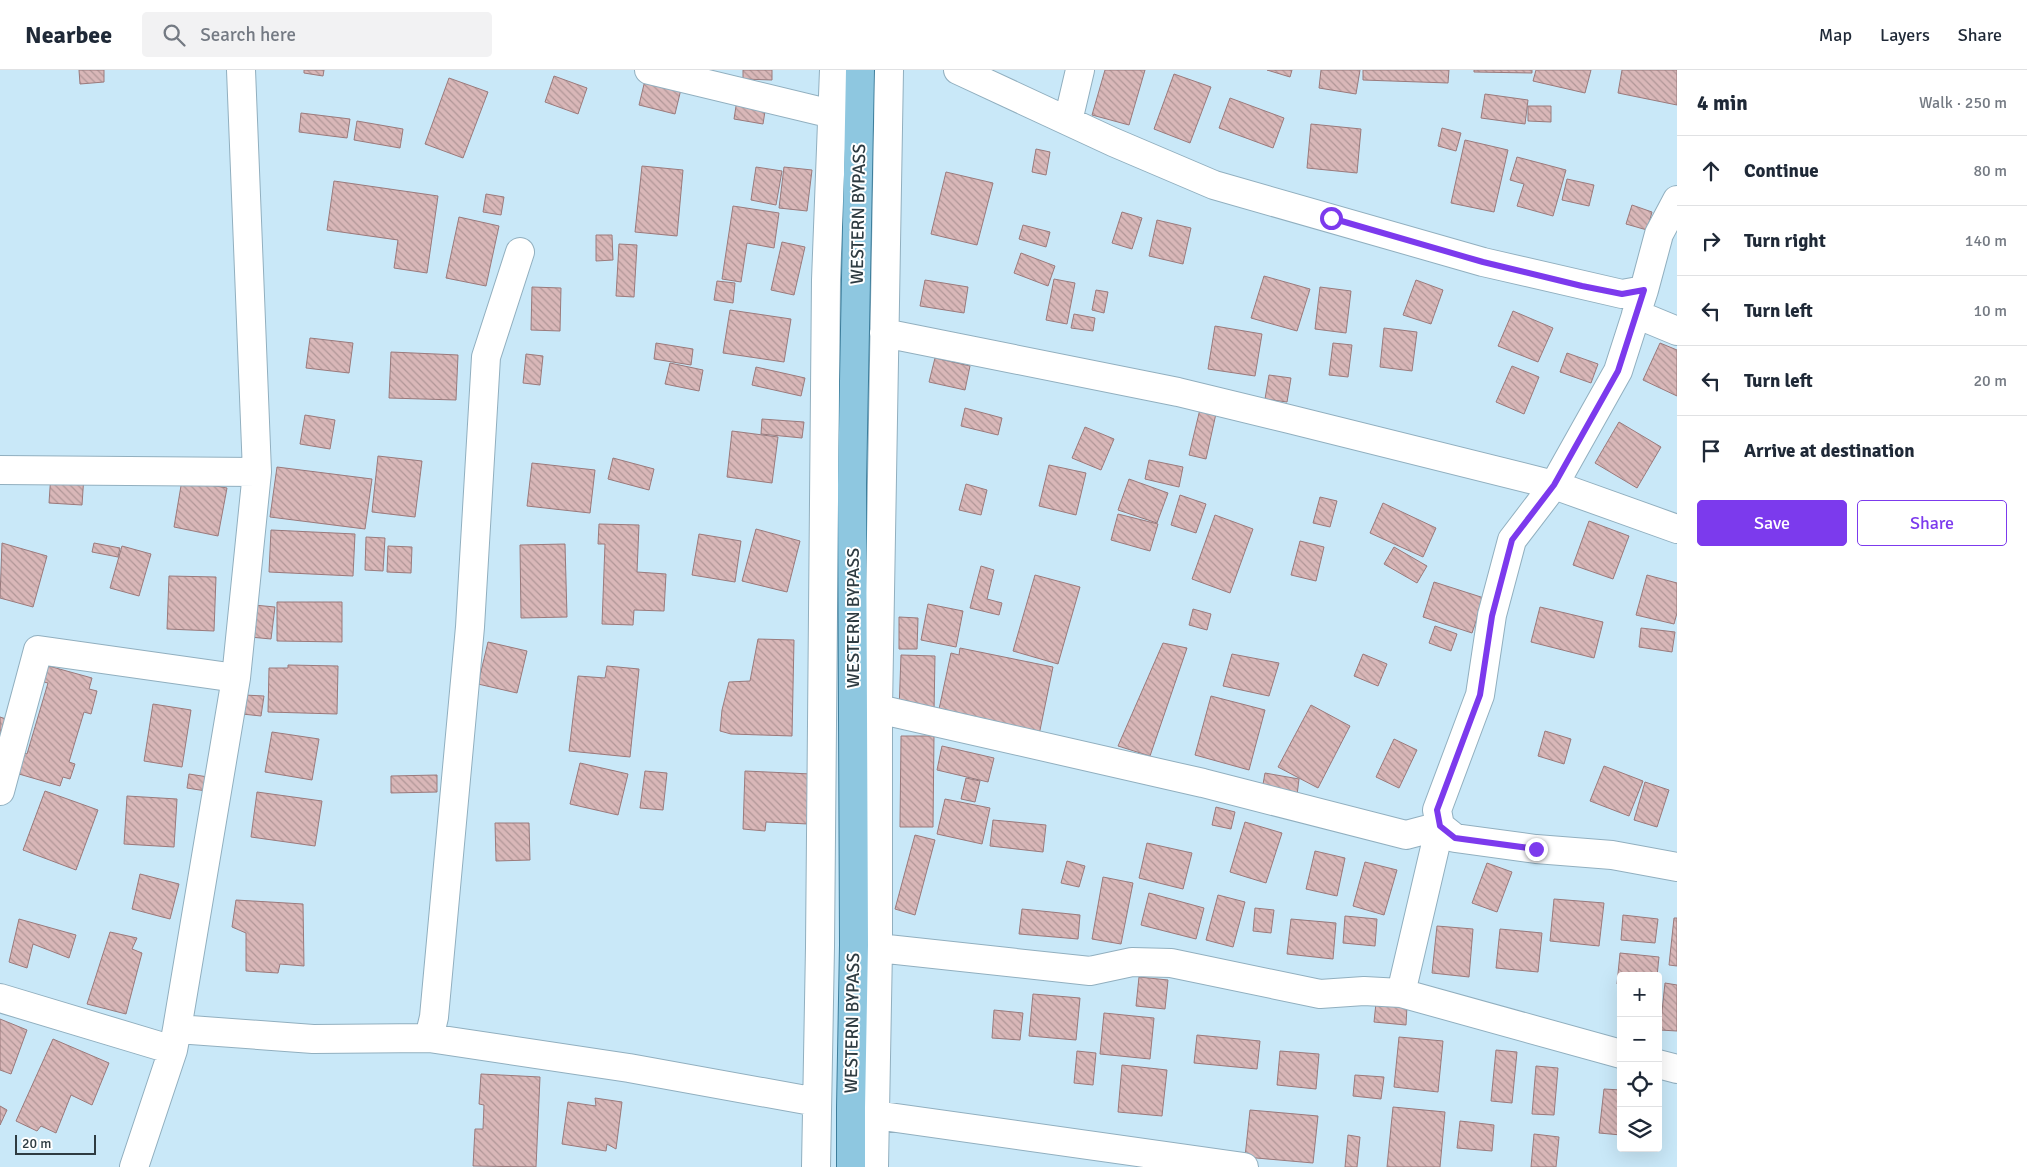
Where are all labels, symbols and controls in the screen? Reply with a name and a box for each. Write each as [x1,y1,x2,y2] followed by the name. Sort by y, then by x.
[142,12,492,57] search box
[25,20,112,50] text: Nearbee
[160,21,188,49] icon: search
[200,23,296,47] text: Search here
[1819,24,1852,46] text: Map
[1880,24,1930,46] text: Layers
[1958,24,2002,46] text: Share
[1697,90,1748,116] text: 4 min
[1919,93,2007,113] text: Walk · 250 m
[846,143,870,285] street label: WESTERN BYPASS
[1697,157,1725,185] icon: ahead
[1744,159,1819,183] text: Continue
[1973,161,2007,181] text: 80 m
[1320,207,1343,230] route start
[1697,227,1725,255] icon: right
[1744,229,1826,253] text: Turn right
[1965,231,2007,251] text: 140 m
[1697,297,1725,325] icon: left
[1744,299,1813,323] text: Turn left
[1973,301,2007,321] text: 10 m
[1697,367,1725,395] icon: left
[1744,369,1813,393] text: Turn left
[1973,371,2007,391] text: 20 m
[1697,437,1725,465] icon: arrive
[1744,439,1915,463] text: Arrive at destination
[1697,500,1847,546] button: Save
[1857,500,2007,546] button: Share
[842,548,864,688] street label: WESTERN BYPASS
[1525,838,1548,861] route end
[840,952,864,1094] street label: WESTERN BYPASS
[1617,972,1662,1152] map controls
[1617,972,1662,1017] button: +
[1617,1017,1662,1062] button: −
[1617,1062,1662,1107] button: locate
[1617,1107,1662,1152] button: layers
[15,1132,96,1155] scale bar
[22,1135,51,1152] text: 20 m

